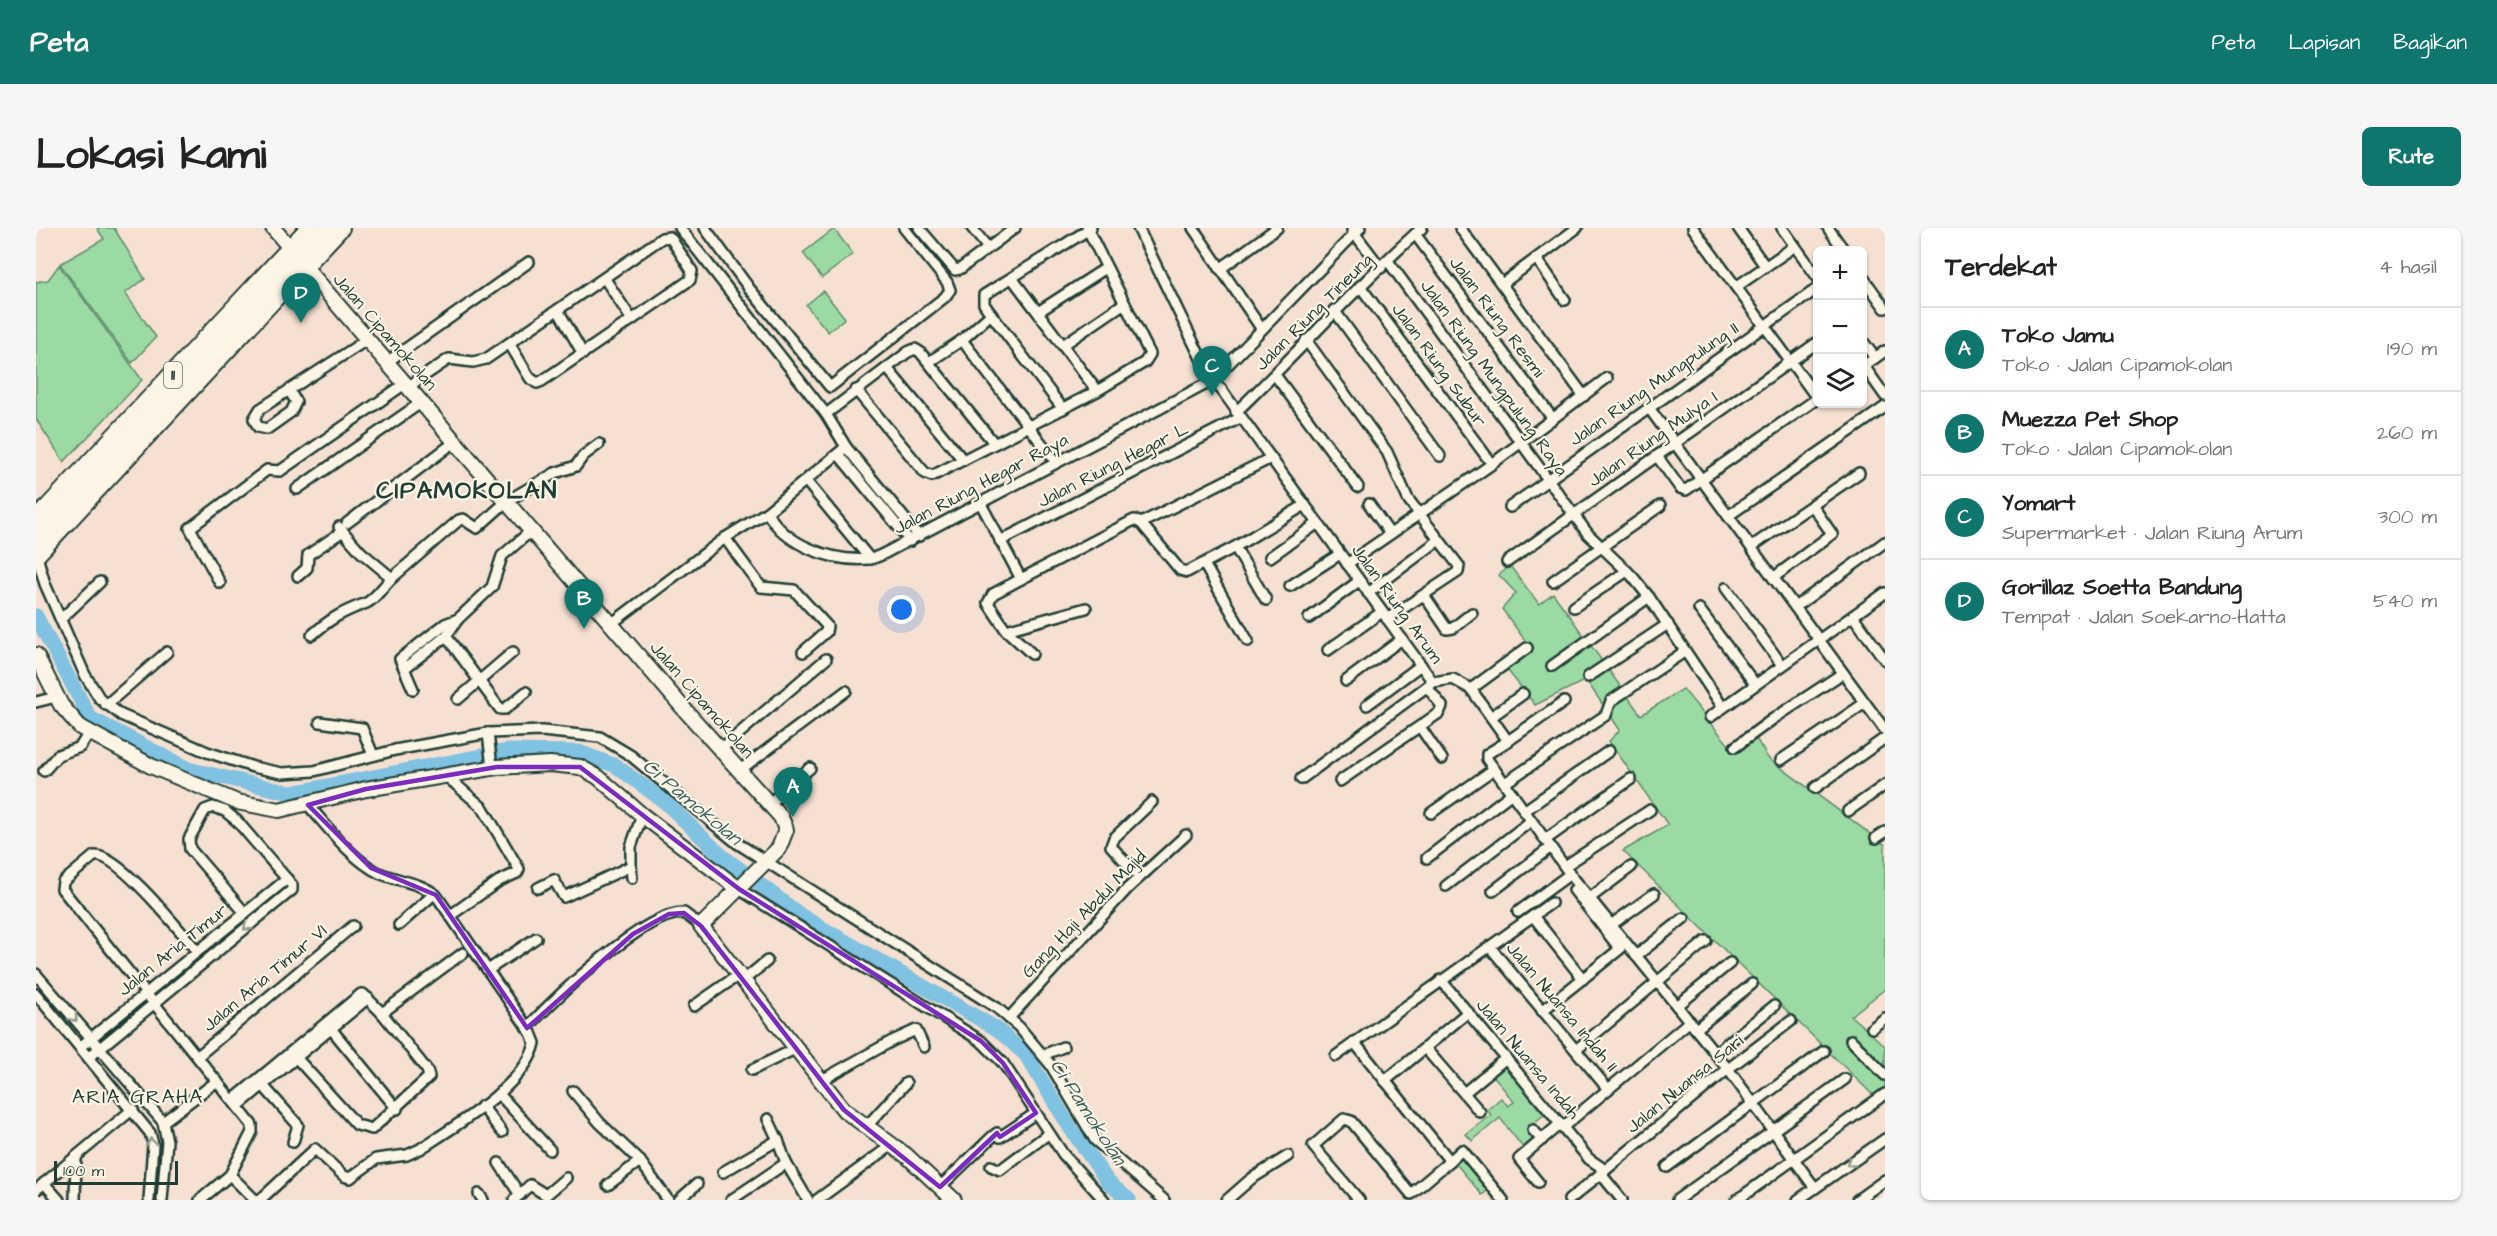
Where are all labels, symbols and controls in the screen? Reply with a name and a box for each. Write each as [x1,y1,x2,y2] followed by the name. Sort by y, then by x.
[30,23,89,62] text: Peta
[2212,28,2255,57] text: Peta
[2288,28,2360,57] text: Lapisan
[2393,28,2467,57] text: Bagikan
[36,127,266,185] text: Lokasi kami
[2362,127,2461,186] button: Rute
[1813,246,1867,408] map controls
[1813,246,1867,300] button: +
[1250,248,1379,377] street label: Jalan Riung Tineung
[1945,249,2057,285] text: Terdekat
[1442,251,1551,383] street label: Jalan Riung Resmi
[2379,253,2437,281] text: 4 hasil
[327,268,443,396] street label: Jalan Cipamokolan
[282,274,320,323] pin: D
[1413,275,1574,482] street label: Jalan Riung Mungpulung Raya
[1385,298,1492,432] street label: Jalan Riung Subur
[1813,300,1867,354] button: −
[1564,316,1744,453] street label: Jalan Riung Mungpulung II
[2002,320,2114,351] text: Toko Jamu
[1958,335,1971,363] text: A
[2387,335,2437,363] text: 190 m
[1192,346,1232,396] pin: C
[2002,351,2232,379] text: Toko · Jalan Cipamokolan
[1813,354,1867,408] button: layers
[164,362,182,388] road number: 11
[1583,385,1723,494] street label: Jalan Riung Mulya I
[2002,404,2178,435] text: Muezza Pet Shop
[1033,416,1193,515] street label: Jalan Riung Hegar L
[1957,419,1972,447] text: B
[2377,419,2437,447] text: 260 m
[889,427,1073,542] street label: Jalan Riung Hegar Raya
[2002,435,2232,463] text: Toko · Jalan Cipamokolan
[376,474,558,508] district label: CIPAMOKOLAN
[2002,488,2075,519] text: Yomart
[1957,503,1972,531] text: C
[2378,503,2437,531] text: 300 m
[2002,519,2302,547] text: Supermarket · Jalan Riung Arum
[1344,539,1449,669] street label: Jalan Riung Arum
[2002,572,2242,603] text: Gorillaz Soetta Bandung
[564,580,604,629] pin: B
[1958,587,1971,615] text: D
[2373,587,2437,615] text: 540 m
[887,595,916,624] your location
[2002,603,2286,631] text: Tempat · Jalan Soekarno-Hatta
[644,636,760,764] street label: Jalan Cipamokolan
[636,752,749,853] water label: Ci Pamokolan
[774,768,813,817] pin: A
[1016,844,1153,984] street label: Gang Haji Abdul Majid
[113,898,233,1002] street label: Jalan Aria Timur
[197,918,333,1038] street label: Jalan Aria Timur VI
[243,920,254,931] one-way arrow
[1501,938,1623,1076] street label: Jalan Nuansa Indah II
[1472,995,1584,1123] street label: Jalan Nuansa Indah
[67,1011,78,1022] one-way arrow
[1621,1029,1749,1139] street label: Jalan Nuansa Sari
[1043,1053,1134,1172] water label: Ci Pamokolan
[72,1083,204,1111] district label: ARIA GRAHA
[146,1137,158,1147] one-way arrow
[1846,1156,1857,1167] one-way arrow
[54,1158,178,1186] scale bar
[63,1160,104,1182] text: 100 m

